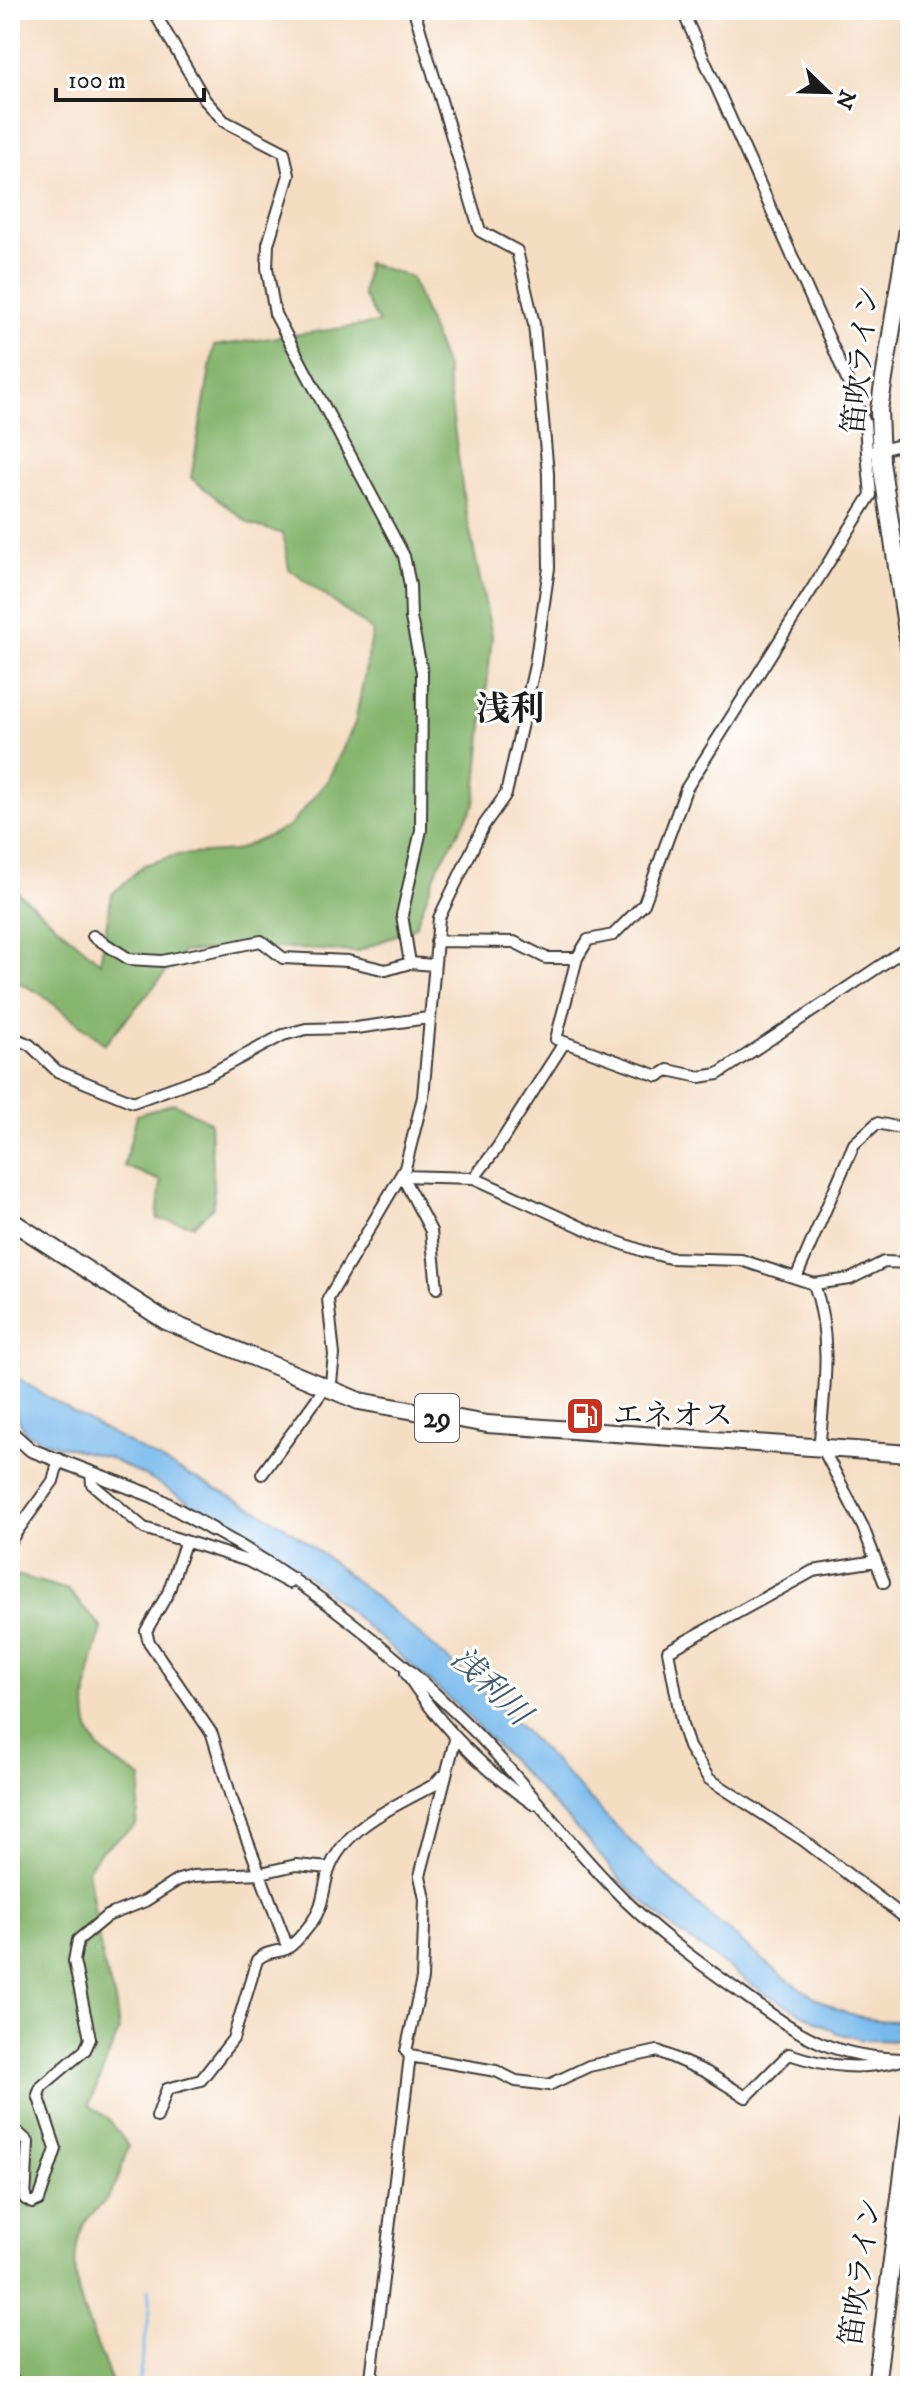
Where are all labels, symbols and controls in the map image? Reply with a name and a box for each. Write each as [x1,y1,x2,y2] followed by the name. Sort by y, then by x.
[56,52,204,102] scale bar
[788,52,868,132] north arrow
[68,66,126,96] text: 100 m
[829,86,861,113] text: N
[836,284,888,436] street label: 笛吹ライン
[476,689,544,731] district label: 浅利
[415,1394,459,1442] road number: 29
[564,1395,606,1437] fuel station icon: エネオス
[613,1398,733,1435] place label: エネオス
[442,1639,541,1737] water label: 浅利川
[833,2196,891,2348] street label: 笛吹ライン

